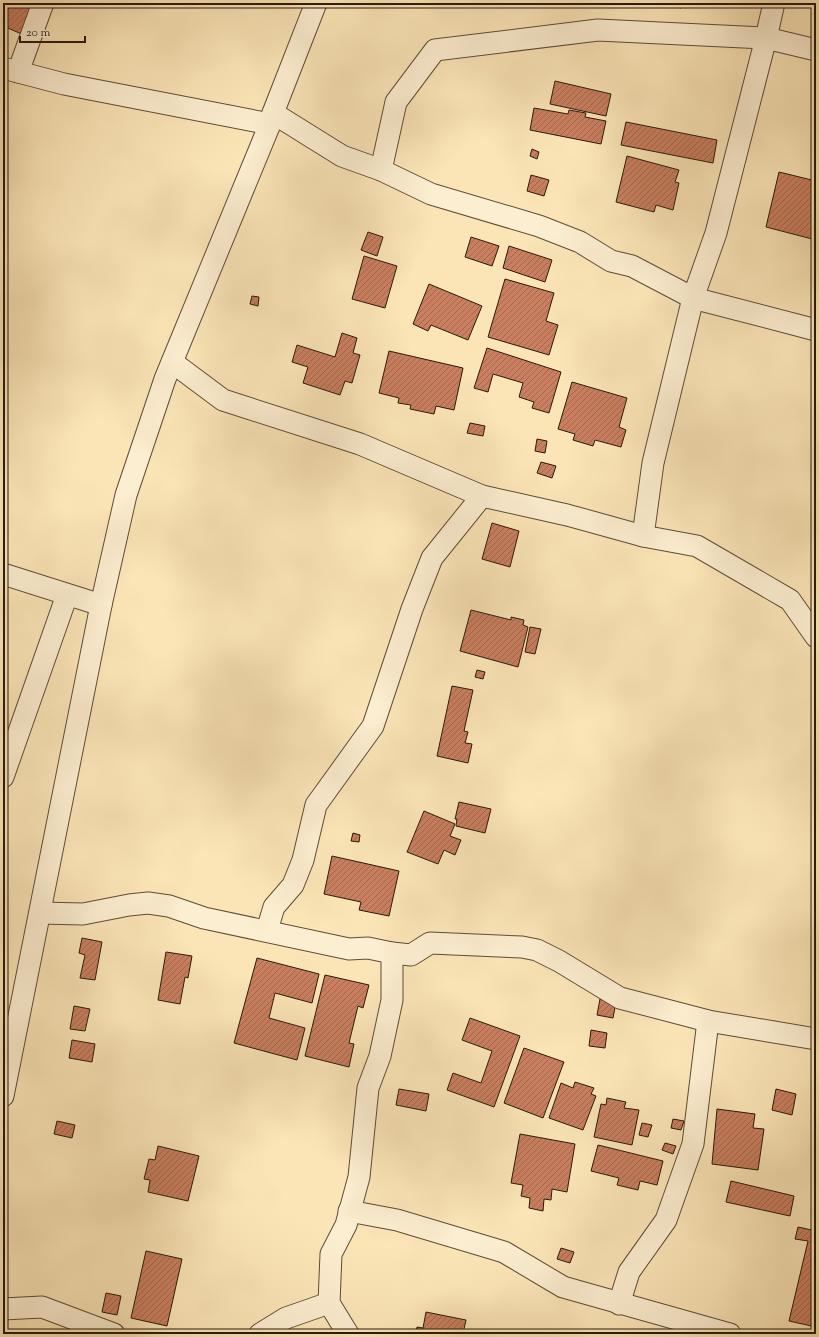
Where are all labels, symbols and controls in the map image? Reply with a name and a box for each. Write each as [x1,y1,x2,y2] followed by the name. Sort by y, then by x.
[20,18,85,44] scale bar
[26,24,51,42] text: 20 m

